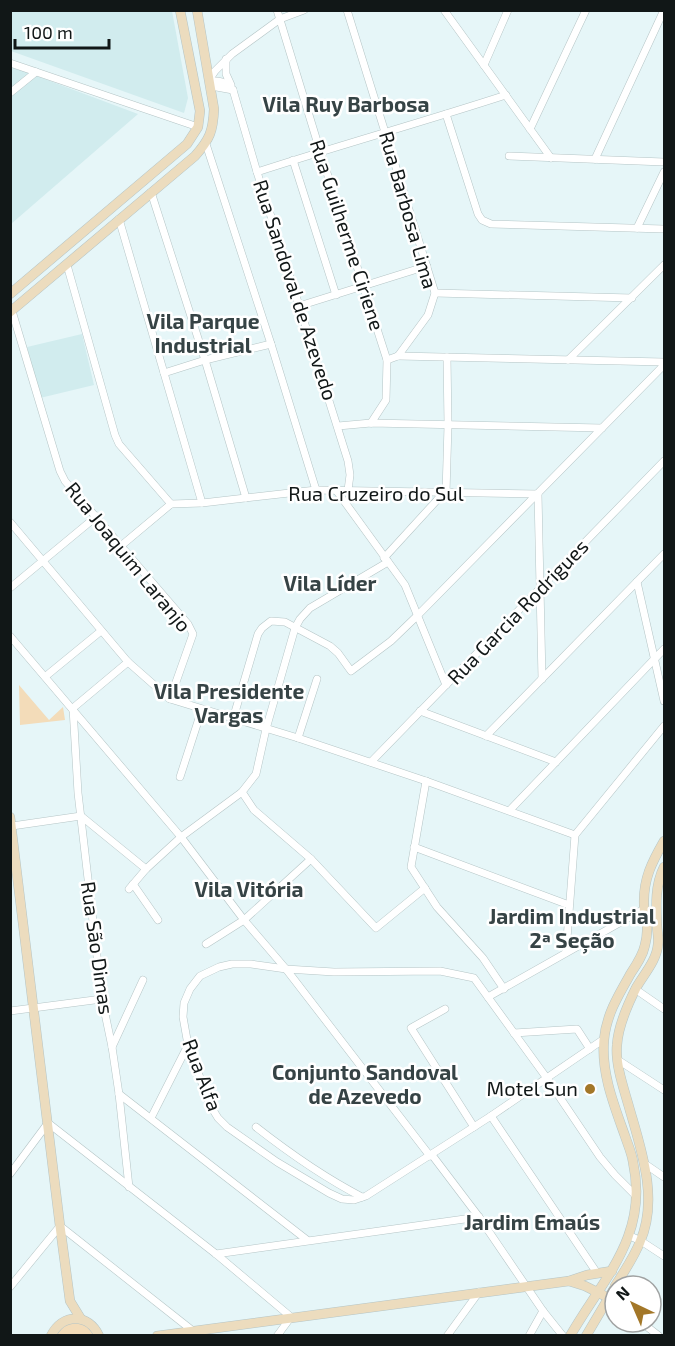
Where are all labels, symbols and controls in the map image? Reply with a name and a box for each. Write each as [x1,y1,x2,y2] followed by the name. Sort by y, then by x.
[15,12,110,50] scale bar
[24,21,73,43] text: 100 m
[263,91,430,117] district label: Vila Ruy Barbosa
[375,128,443,291] street label: Rua Barbosa Lima
[306,136,390,333] street label: Rua Guilherme Ciriene
[249,176,343,403] street label: Rua Sandoval de Azevedo
[146,308,260,357] district label: Vila Parque Industrial
[61,477,197,636] street label: Rua Joaquim Laranjo
[288,481,464,505] street label: Rua Cruzeiro do Sul
[442,534,593,689] street label: Rua Garcia Rodrigues
[283,570,377,595] district label: Vila Líder
[154,678,304,727] district label: Vila Presidente Vargas
[194,876,304,901] district label: Vila Vitória
[77,880,119,1016] street label: Rua São Dimas
[488,903,656,954] district label: Jardim Industrial 2ª Seção
[178,1035,228,1114] street label: Rua Alfa
[272,1059,458,1108] district label: Conjunto Sandoval de Azevedo
[487,1076,578,1100] place label: Motel Sun
[583,1082,597,1096] marker: Motel Sun
[464,1209,600,1234] district label: Jardim Emaús
[603,1274,663,1334] north arrow
[611,1282,633,1304] text: N

